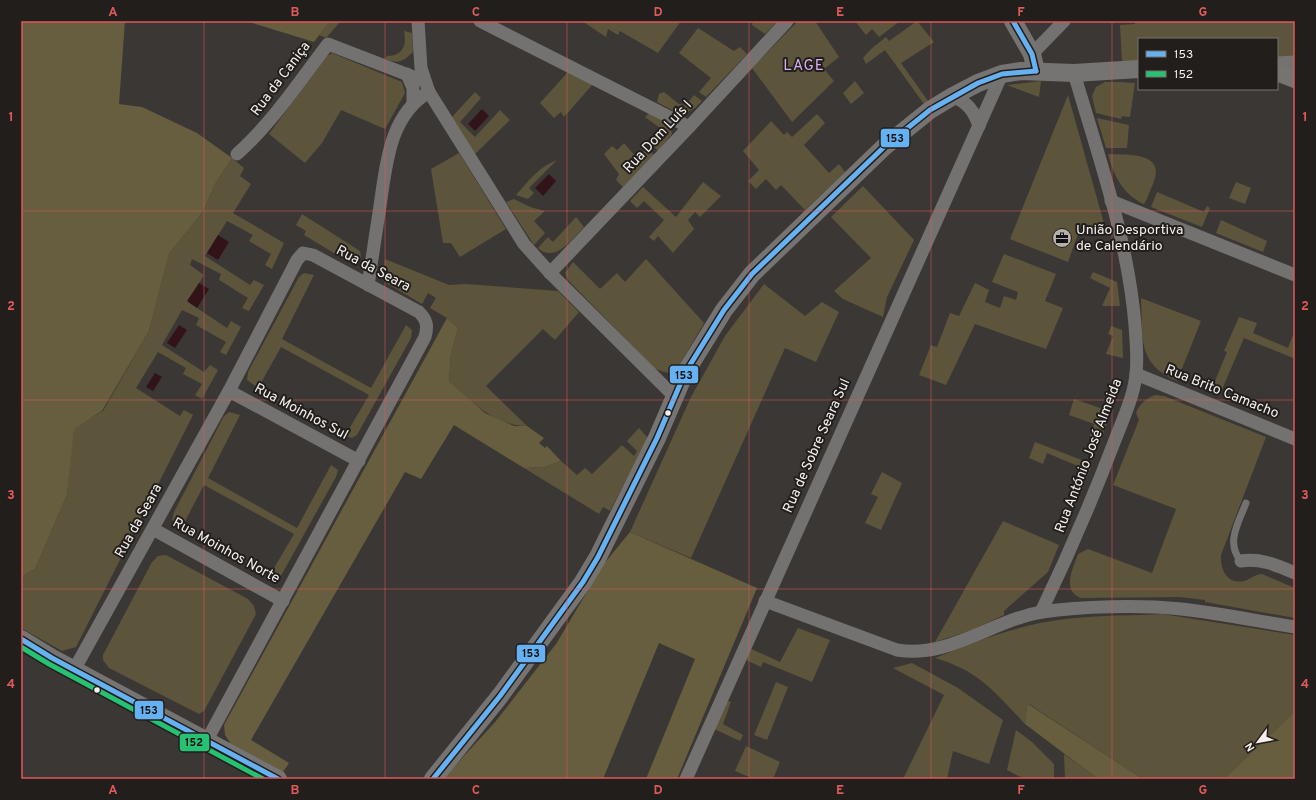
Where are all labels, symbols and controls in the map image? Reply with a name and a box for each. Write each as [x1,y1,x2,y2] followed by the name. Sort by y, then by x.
[108,5,118,21] text: A
[291,5,300,21] text: B
[472,5,480,21] text: C
[653,5,663,21] text: D
[836,5,844,21] text: E
[1017,5,1025,21] text: F
[1199,5,1208,21] text: G
[1138,38,1278,90] legend
[248,39,314,119] street label: Rua da Caniça
[1174,47,1193,63] text: 153
[783,57,825,76] district label: LAGE
[1174,67,1193,83] text: 152
[620,97,696,177] street label: Rua Dom Luís I
[8,110,14,126] text: 1
[1302,110,1308,126] text: 1
[880,128,910,148] line badge: 153
[886,132,904,146] text: 153
[1076,222,1183,255] place label: União Desportiva de Calendário
[1051,227,1073,249] office icon: União Desportiva de Calendário
[333,242,413,296] street label: Rua da Seara
[7,299,15,315] text: 2
[1301,299,1309,315] text: 2
[1163,361,1282,423] street label: Rua Brito Camacho
[669,365,699,384] line badge: 153
[675,369,693,383] text: 153
[780,376,854,516] street label: Rua de Sobre Seara Sul
[1052,377,1126,535] street label: Rua António José Almeida
[251,380,351,444] street label: Rua Moinhos Sul
[663,408,673,418] unlabelled marker
[112,481,166,561] street label: Rua da Seara
[7,488,15,504] text: 3
[1301,488,1309,504] text: 3
[169,514,283,588] street label: Rua Moinhos Norte
[516,644,546,663] line badge: 153
[522,647,540,661] text: 153
[7,677,15,693] text: 4
[1301,677,1309,693] text: 4
[92,685,102,695] unlabelled marker
[134,700,164,720] line badge: 153
[140,704,158,718] text: 153
[1238,722,1278,762] north arrow
[179,733,210,752] line badge: 152
[185,736,203,750] text: 152
[1242,740,1258,754] text: N
[108,783,118,799] text: A
[291,783,300,799] text: B
[472,783,480,799] text: C
[653,783,663,799] text: D
[836,783,844,799] text: E
[1017,783,1025,799] text: F
[1199,783,1208,799] text: G

